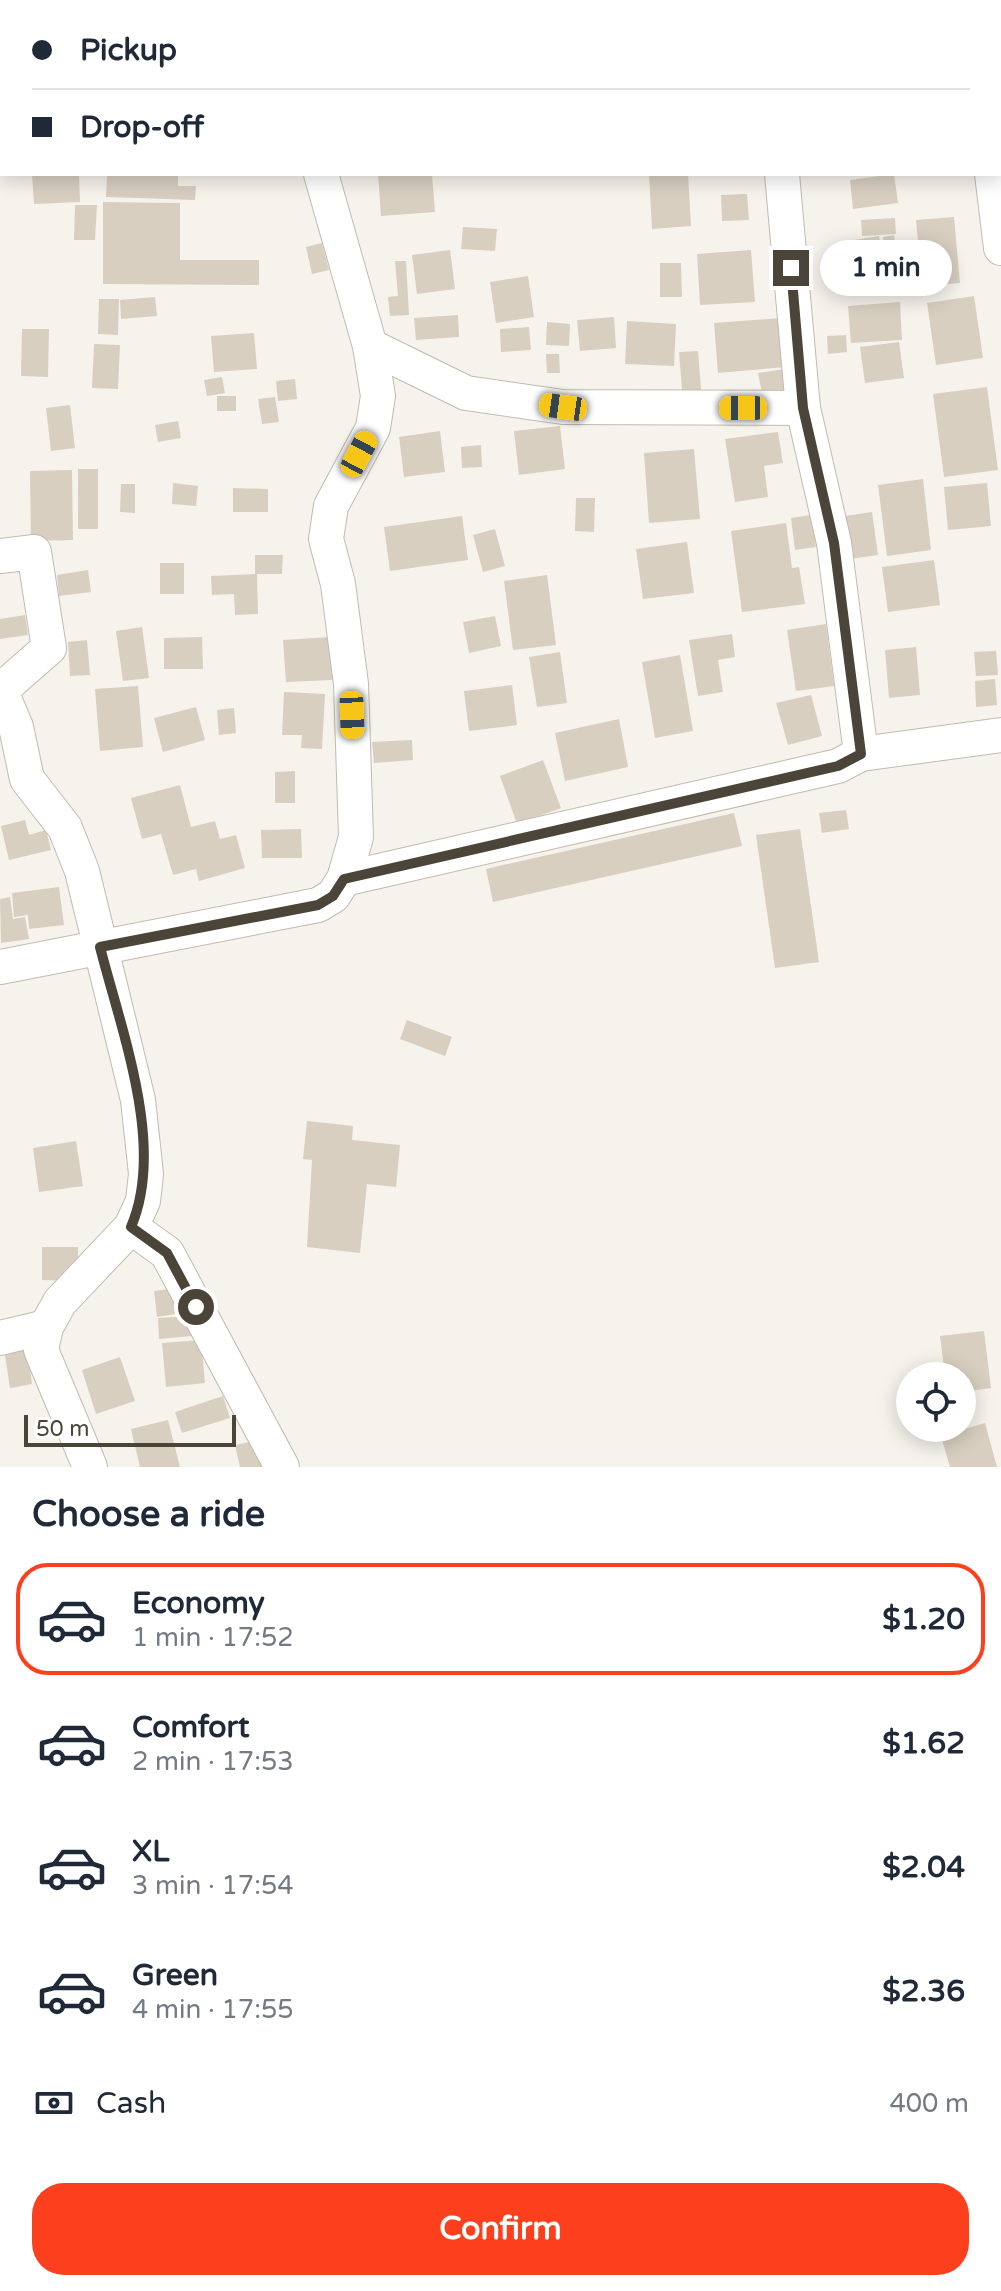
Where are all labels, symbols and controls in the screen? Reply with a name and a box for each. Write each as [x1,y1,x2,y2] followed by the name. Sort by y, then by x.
[80,32,177,69] text: Pickup
[80,109,204,146] text: Drop-off
[819,240,951,296] callout: 1 min
[773,250,809,286] route end
[851,252,921,283] text: 1 min
[538,392,588,422] car
[719,396,767,420] car
[337,427,381,481] car
[339,691,365,739] car
[178,1289,214,1325] route start
[896,1362,976,1442] map controls
[896,1362,976,1442] button: locate
[24,1411,236,1447] scale bar
[36,1416,90,1442] text: 50 m
[32,1493,265,1536] text: Choose a ride
[36,1583,108,1655] icon: car
[132,1585,265,1622] text: Economy
[882,1601,965,1638] text: $1.20
[132,1622,294,1653] text: 1 min · 17:52
[36,1707,108,1779] icon: car
[132,1709,250,1746] text: Comfort
[882,1725,965,1762] text: $1.62
[132,1746,294,1777] text: 2 min · 17:53
[36,1831,108,1903] icon: car
[132,1833,169,1870] text: XL
[882,1849,965,1886] text: $2.04
[132,1870,294,1901] text: 3 min · 17:54
[36,1955,108,2027] icon: car
[132,1957,218,1994] text: Green
[882,1973,965,2010] text: $2.36
[132,1994,294,2025] text: 4 min · 17:55
[32,2081,76,2125] icon: cash
[96,2085,166,2122] text: Cash
[889,2088,969,2119] text: 400 m
[32,2183,969,2275] button: Confirm

